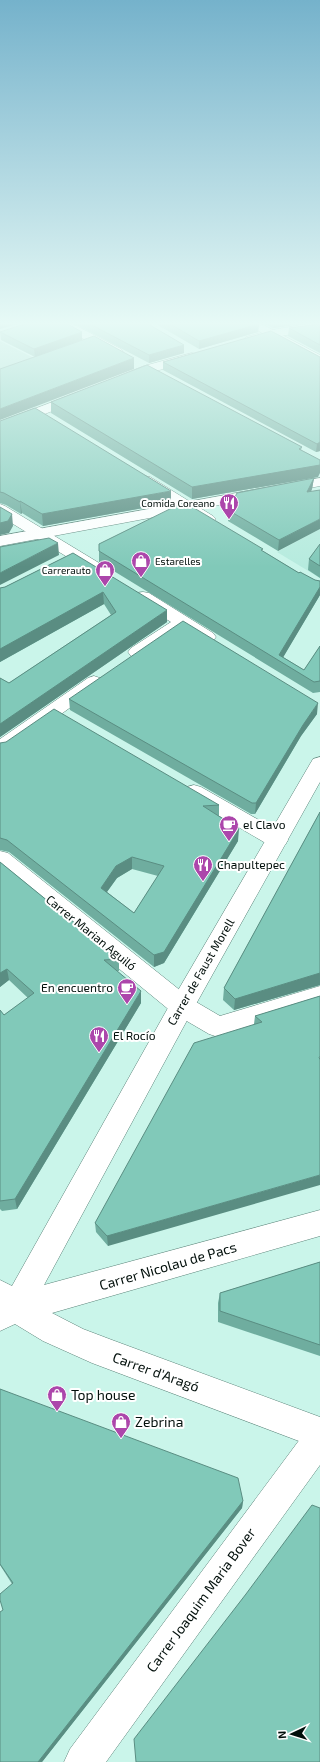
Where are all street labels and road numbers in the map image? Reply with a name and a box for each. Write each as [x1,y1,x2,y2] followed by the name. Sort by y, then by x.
[44,892,140,973] street label: Carrer Marian Aguiló
[164,915,237,1027] street label: Carrer de Faust Morell
[97,1238,239,1293] street label: Carrer Nicolau de Pacs
[111,1348,202,1395] street label: Carrer d'Aragó
[142,1524,259,1675] street label: Carrer Joaquim Maria Bover

